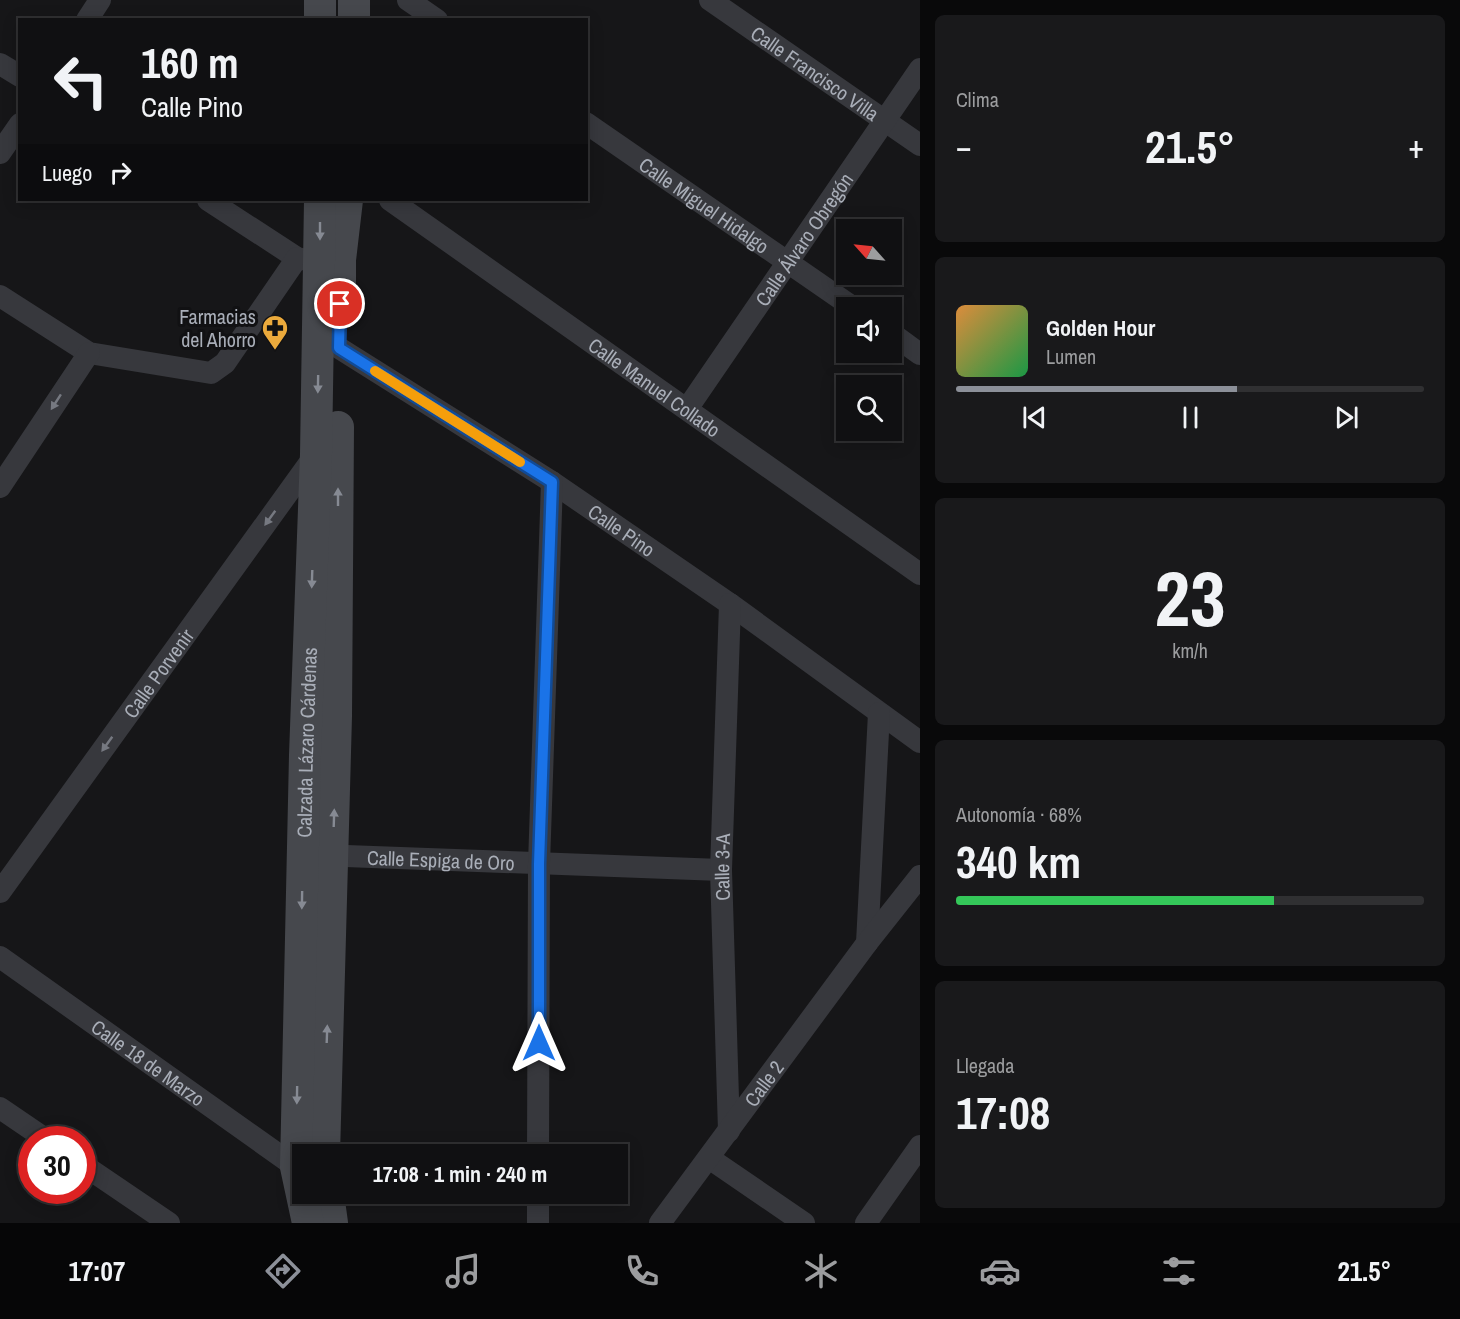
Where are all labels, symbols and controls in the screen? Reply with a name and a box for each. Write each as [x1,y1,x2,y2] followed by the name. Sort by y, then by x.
[746,19,885,127] street label: Calle Francisco Villa
[141,35,239,91] text: 160 m
[42,42,120,120] icon: left
[956,86,999,113] text: Clima
[141,89,243,125] text: Calle Pino
[1145,116,1235,177] text: 21.5°
[956,124,972,168] text: −
[1408,124,1424,168] text: +
[634,150,775,259] street label: Calle Miguel Hidalgo
[104,156,137,189] icon: right
[42,158,92,188] text: Luego
[748,167,859,311] street label: Calle Álvaro Obregón
[836,219,902,285] north arrow
[836,219,902,441] map controls
[315,222,325,241] one-way arrow
[314,278,365,329] pin
[323,287,356,320] icon: arrive
[836,297,902,363] button: sound
[179,303,256,353] place label: Farmacias del Ahorro
[260,313,290,351] pharmacy icon: Farmacias del Ahorro
[1046,313,1155,343] text: Golden Hour
[583,331,726,443] street label: Calle Manuel Collado
[1046,343,1096,370] text: Lumen
[313,375,323,394] one-way arrow
[836,375,902,441] button: search
[51,394,62,410] one-way arrow
[1018,401,1051,434] icon: previous
[1174,401,1207,434] icon: pause
[1330,401,1363,434] icon: next
[333,487,343,506] one-way arrow
[583,497,661,562] street label: Calle Pino
[264,510,276,526] one-way arrow
[1154,545,1226,650] text: 23
[307,570,317,589] one-way arrow
[117,623,200,723] street label: Calle Porvenir
[1172,637,1208,664] text: km/h
[290,647,322,838] street label: Calzada Lázaro Cárdenas
[101,737,113,752] one-way arrow
[956,801,1082,828] text: Autonomía · 68%
[329,808,338,827] one-way arrow
[956,831,1081,892] text: 340 km
[707,833,736,901] street label: Calle 3-A
[367,843,515,876] street label: Calle Espiga de Oro
[297,891,307,910] one-way arrow
[507,1011,571,1075] position arrow
[86,1013,211,1112] street label: Calle 18 de Marzo
[323,1024,332,1043] one-way arrow
[956,1052,1014,1079] text: Llegada
[737,1055,789,1112] street label: Calle 2
[956,1082,1050,1143] text: 17:08
[293,1086,302,1105] one-way arrow
[18,1126,96,1204] speed limit sign: 30
[373,1159,547,1189] text: 17:08 · 1 min · 240 m
[262,1250,304,1292] icon: directions
[442,1250,484,1292] icon: music
[621,1250,663,1292] icon: phone
[800,1250,842,1292] icon: climate
[979,1250,1021,1292] icon: car
[1158,1250,1200,1292] icon: filters
[69,1253,125,1289] text: 17:07
[1337,1253,1391,1289] text: 21.5°

